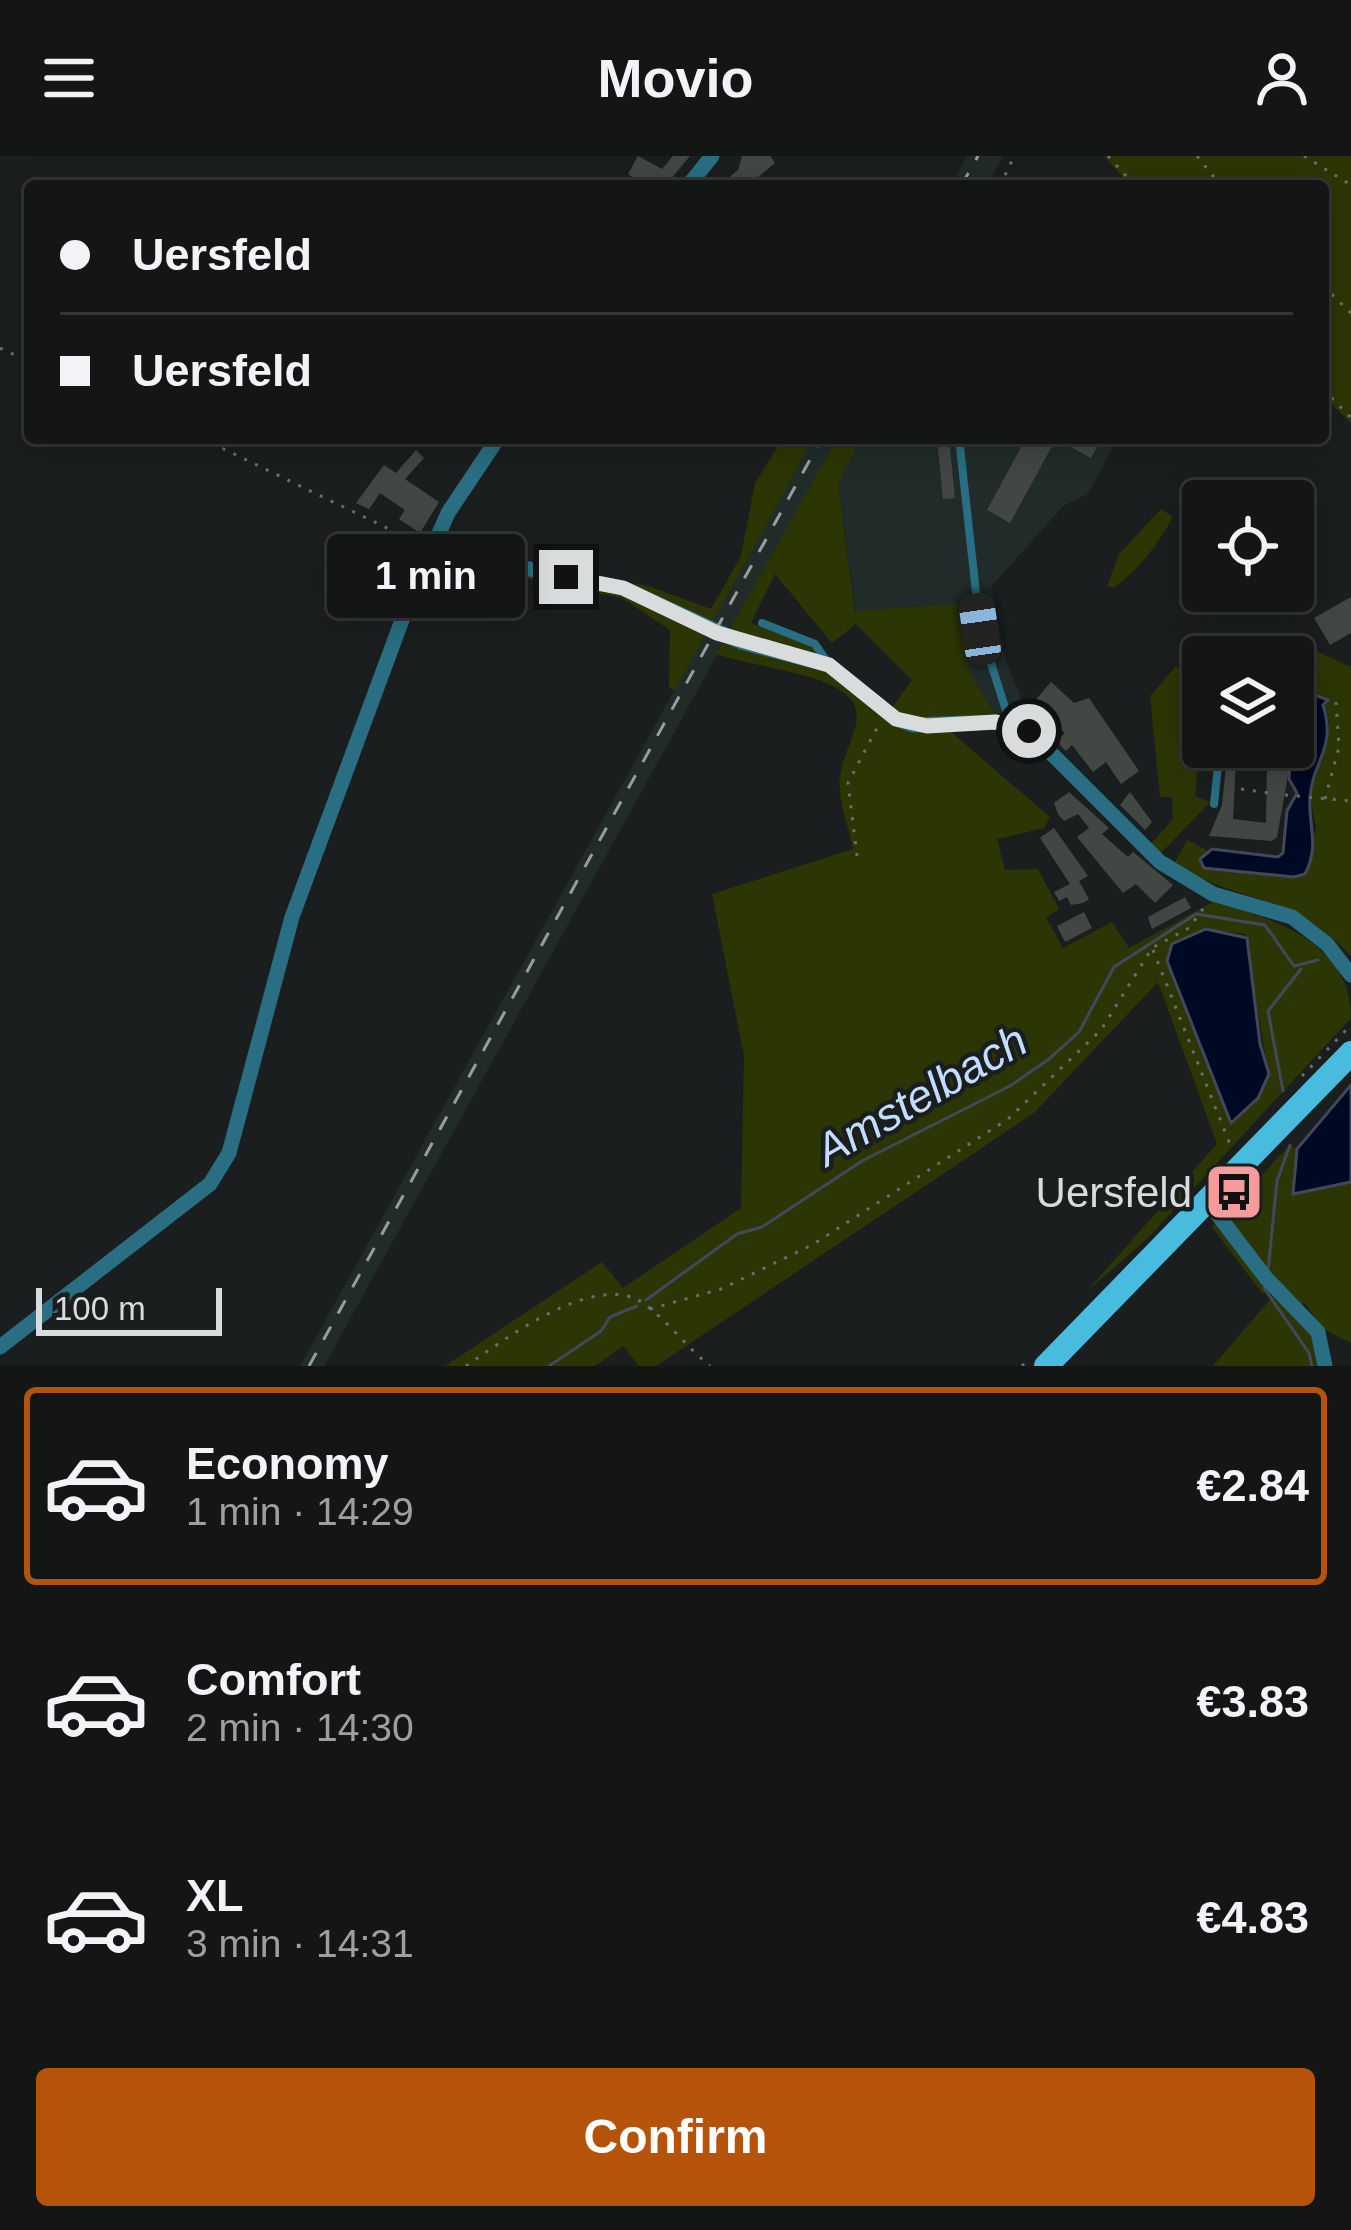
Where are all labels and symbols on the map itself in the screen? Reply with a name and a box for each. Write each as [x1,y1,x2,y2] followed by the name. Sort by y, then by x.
[326,535,524,619] callout: 1 min
[539,550,593,604] route end
[957,591,1003,667] car
[1002,704,1056,758] route start
[804,1014,1036,1177] water label: Amstelbach
[1203,1161,1265,1223] bus stop icon: Uersfeld
[1036,1169,1192,1216] place label: Uersfeld
[36,1282,222,1335] scale bar

